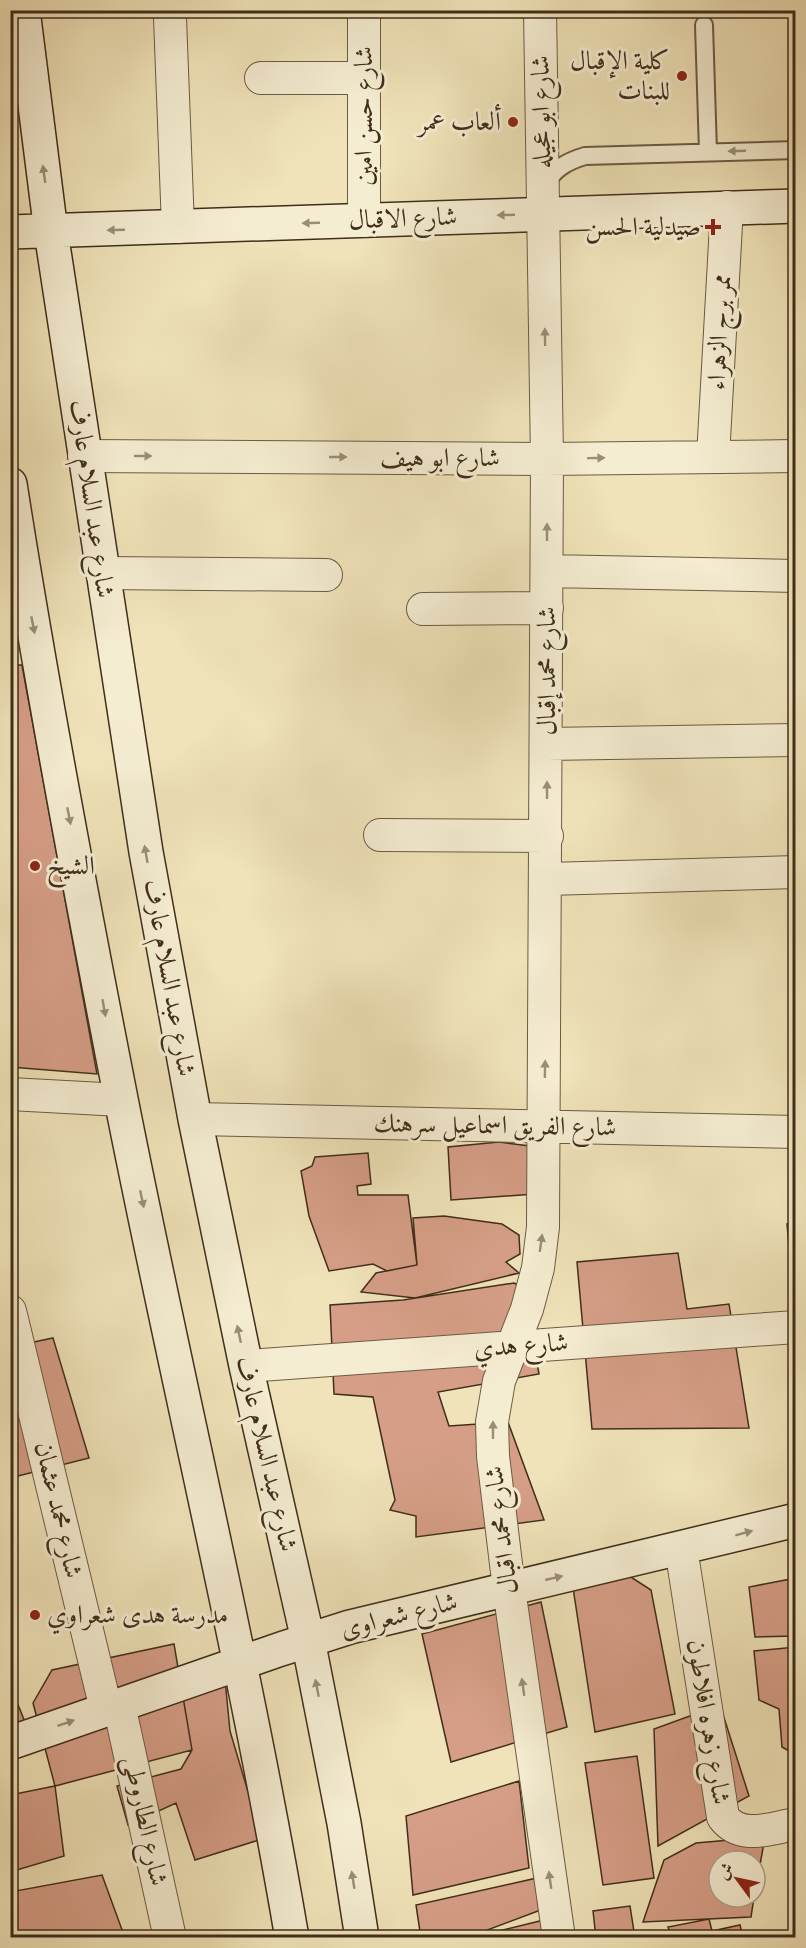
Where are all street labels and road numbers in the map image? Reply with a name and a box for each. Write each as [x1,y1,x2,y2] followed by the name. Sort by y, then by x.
[348,46,385,186] street label: شارع حسن امين
[525,55,563,169] street label: شارع ابو عجيله
[348,201,458,241] street label: شارع الاقبال
[700,273,746,391] street label: ممر برج الزهراء
[56,398,121,601] street label: شارع عبد السلام عارف
[380,442,500,479] street label: شارع ابو هيف
[531,607,568,735] street label: شارع محمد إقبال
[130,877,203,1080] street label: شارع عبد السلام عارف
[373,1107,617,1149] street label: شارع الفريق اسماعيل سرهنك
[473,1326,570,1370] street label: شارع هدي
[223,1353,305,1556] street label: شارع عبد السلام عارف
[22,1439,90,1582] street label: شارع محمد عثمان
[478,1464,530,1596] street label: شارع محمد اقبال
[337,1585,462,1650] street label: شارع شعراوى
[675,1637,737,1808] street label: شارع زهره افلاطون
[111,1753,175,1890] street label: شارع الطاروطى

